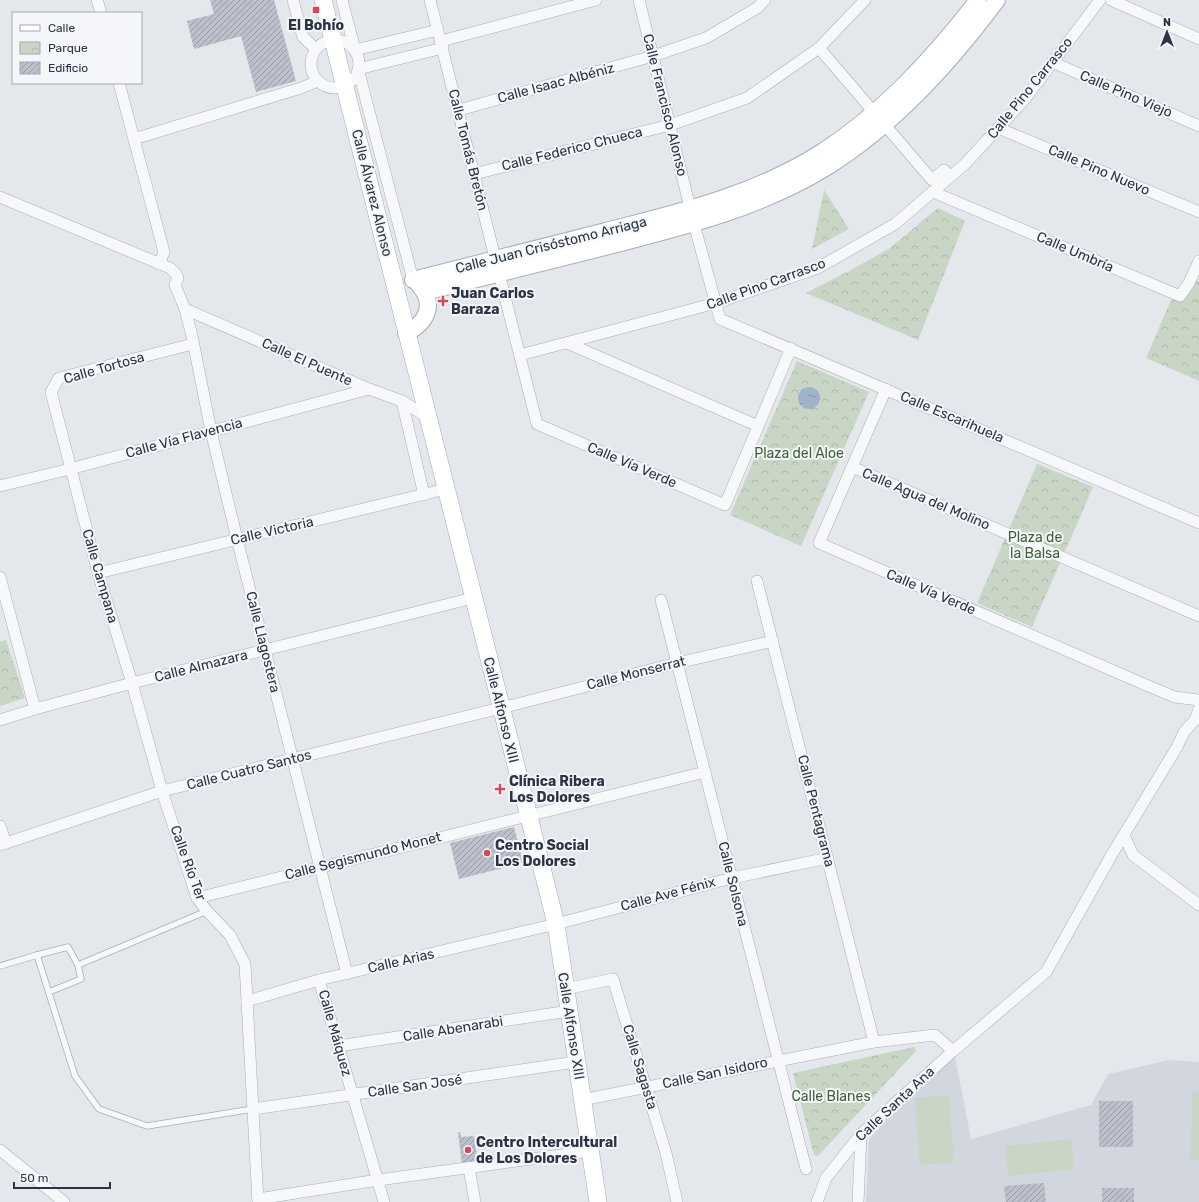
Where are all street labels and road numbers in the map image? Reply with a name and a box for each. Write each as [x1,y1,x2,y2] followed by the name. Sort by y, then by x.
[639,32,691,178] street label: Calle Francisco Alonso
[984,34,1076,142] street label: Calle Pino Carrasco
[496,59,616,107] street label: Calle Isaac Albéniz
[1077,67,1175,121] street label: Calle Pino Viejo
[445,87,491,213] street label: Calle Tomás Bretón
[500,123,644,175] street label: Calle Federico Chueca
[348,127,397,258] street label: Calle Álvarez Alonso
[1046,141,1152,199] street label: Calle Pino Nuevo
[454,213,648,277] street label: Calle Juan Crisóstomo Arriaga
[1034,228,1116,276] street label: Calle Umbría
[704,255,828,313] street label: Calle Pino Carrasco
[259,334,355,390] street label: Calle El Puente
[62,348,146,388] street label: Calle Tortosa
[898,388,1006,446] street label: Calle Escarihuela
[124,414,244,462] street label: Calle Vía Flavencia
[585,438,679,492] street label: Calle Vía Verde
[859,464,993,534] street label: Calle Agua del Molino
[229,513,315,549] street label: Calle Victoria
[78,527,122,625] street label: Calle Campana
[884,565,978,619] street label: Calle Vía Verde
[242,590,284,694] street label: Calle Llagostera
[153,646,249,686] street label: Calle Almazara
[585,652,688,694] street label: Calle Monserrat
[480,655,522,765] street label: Calle Alfonso XIII
[185,746,313,794] street label: Calle Cuatro Santos
[794,753,838,869] street label: Calle Pentagrama
[167,823,210,904] street label: Calle Río Ter
[283,828,443,884] street label: Calle Segismundo Monet
[714,840,752,928] street label: Calle Solsona
[619,873,718,915] street label: Calle Ave Fénix
[366,945,436,977] street label: Calle Arias
[554,971,588,1081] street label: Calle Alfonso XIII
[315,988,355,1078] street label: Calle Máiquez
[402,1013,504,1045] street label: Calle Abenarabi
[619,1022,661,1112] street label: Calle Sagasta
[661,1054,769,1092] street label: Calle San Isidoro
[852,1063,938,1145] street label: Calle Santa Ana
[367,1071,464,1101] street label: Calle San José

